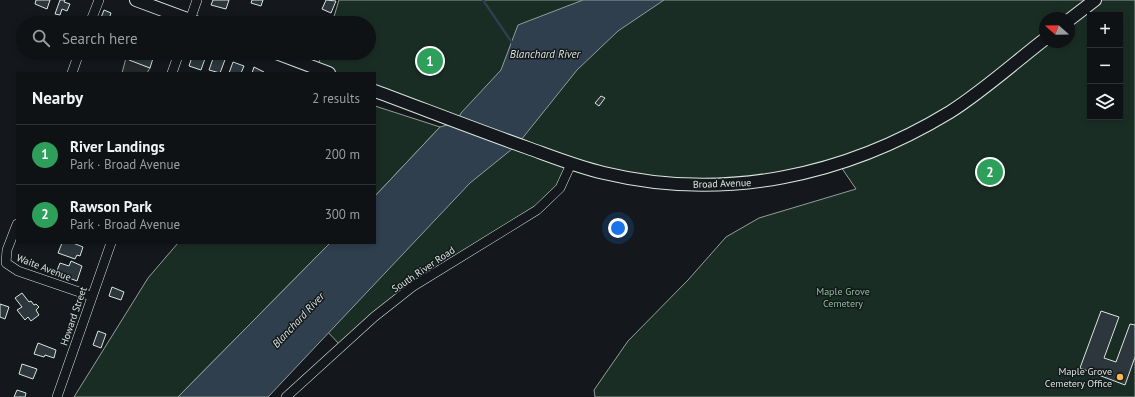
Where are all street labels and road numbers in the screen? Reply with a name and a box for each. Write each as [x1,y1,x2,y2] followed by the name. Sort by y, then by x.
[693,176,751,191] street label: Broad Avenue
[389,244,457,295] street label: South River Road
[15,251,73,284] street label: Waite Avenue
[57,285,90,347] street label: Howard Street

